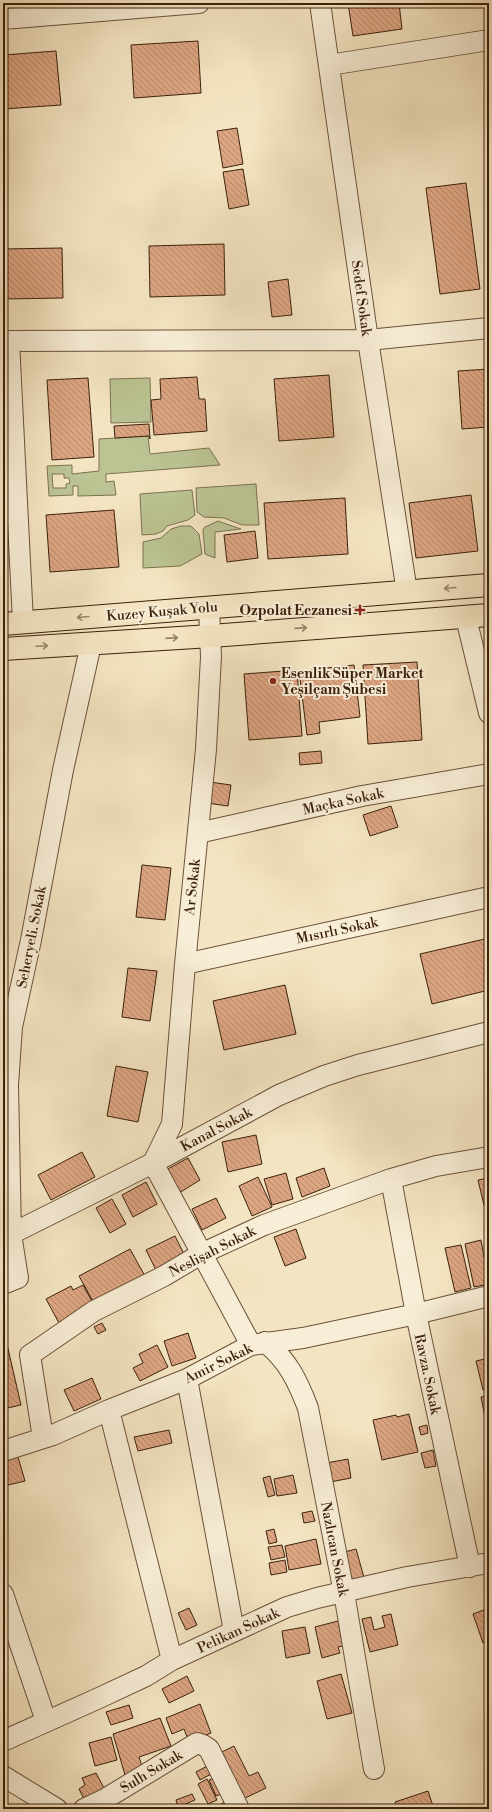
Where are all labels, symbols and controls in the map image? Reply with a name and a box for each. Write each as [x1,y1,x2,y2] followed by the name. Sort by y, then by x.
[347,259,375,338] street label: Sedef Sokak
[444,584,457,591] one-way arrow
[106,598,219,626] street label: Kuzey Kuşak Yolu
[239,602,353,620] place label: Ozpolat Eczanesi
[355,605,365,615] marker: Ozpolat Eczanesi
[77,614,90,621] one-way arrow
[294,625,307,632] one-way arrow
[165,635,178,642] one-way arrow
[35,643,48,650] one-way arrow
[281,665,424,699] place label: Esenlik Süper Market Yeşilçam Şubesi
[268,676,278,686] marker: Esenlik Süper Market Yeşilçam Şubesi
[301,784,386,819] street label: Maçka Sokak
[181,857,205,917] street label: Ar Sokak
[13,884,51,990] street label: Seheryeli. Sokak
[295,913,380,948] street label: Mısırlı Sokak
[178,1103,256,1156] street label: Kanal Sokak
[166,1222,259,1281] street label: Neslişah Sokak
[410,1332,444,1417] street label: Ravza. Sokak
[181,1339,256,1389] street label: Amir Sokak
[316,1500,352,1599] street label: Nazlıcan Sokak
[194,1604,283,1658] street label: Pelikan Sokak
[117,1746,186,1797] street label: Sulh Sokak

